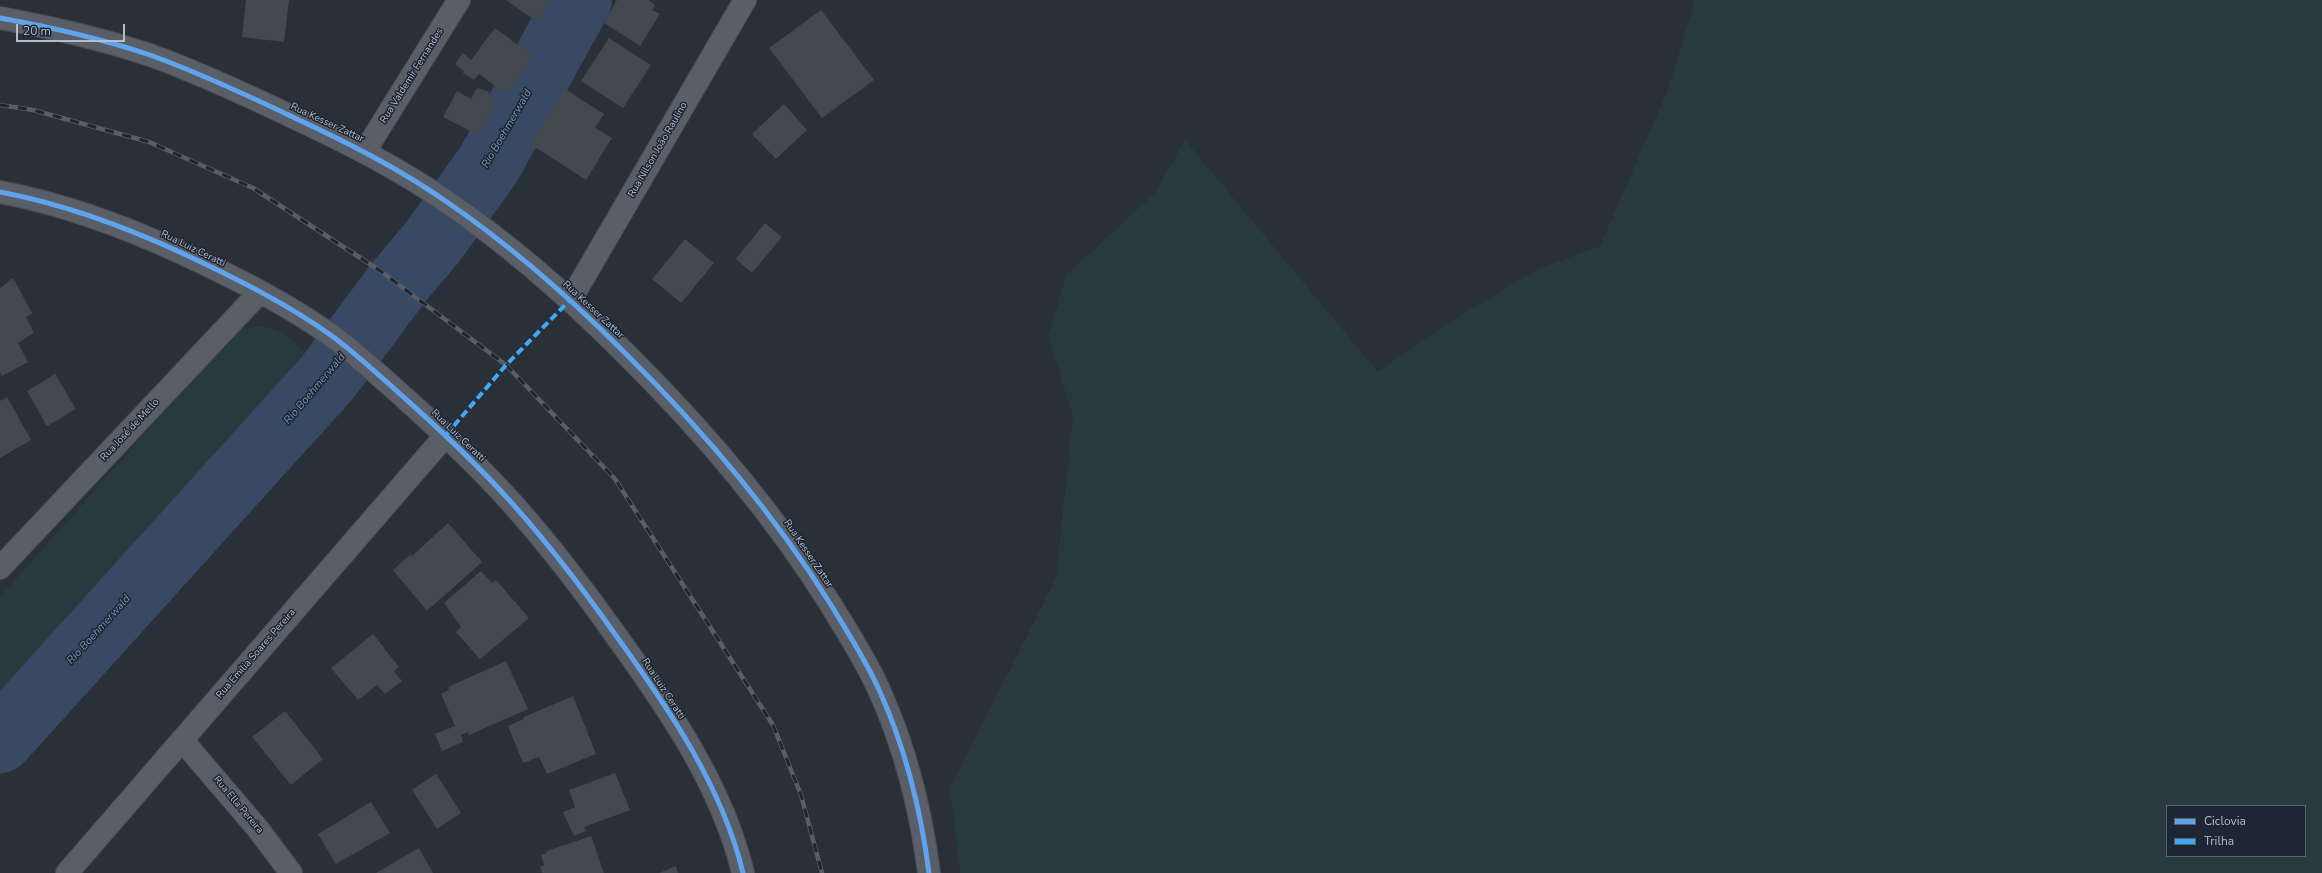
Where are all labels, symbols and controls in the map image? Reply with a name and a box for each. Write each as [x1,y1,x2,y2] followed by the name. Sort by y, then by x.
[18,16,127,42] scale bar
[23,23,51,39] text: 20 m
[378,26,446,126] street label: Rua Valdemir Fernandes
[479,87,535,171] water label: Rio Boehmerwald
[626,100,690,200] street label: Rua Nilson João Raulino
[288,101,366,145] street label: Rua Kesser Zattar
[159,228,227,270] street label: Rua Luiz Ceratti
[560,278,626,342] street label: Rua Kesser Zattar
[281,351,349,427] water label: Rio Boehmerwald
[98,396,162,464] street label: Rua José de Mello
[429,407,487,465] street label: Rua Luiz Ceratti
[781,518,835,590] street label: Rua Kesser Zattar
[64,593,134,667] water label: Rio Boehmerwald
[214,607,298,701] street label: Rua Emília Soares Pereira
[639,656,687,722] street label: Rua Luiz Ceratti
[211,774,265,836] street label: Rua Ella Pereira
[2166,805,2306,857] legend
[2204,813,2246,829] text: Ciclovia
[2204,833,2234,849] text: Trilha

